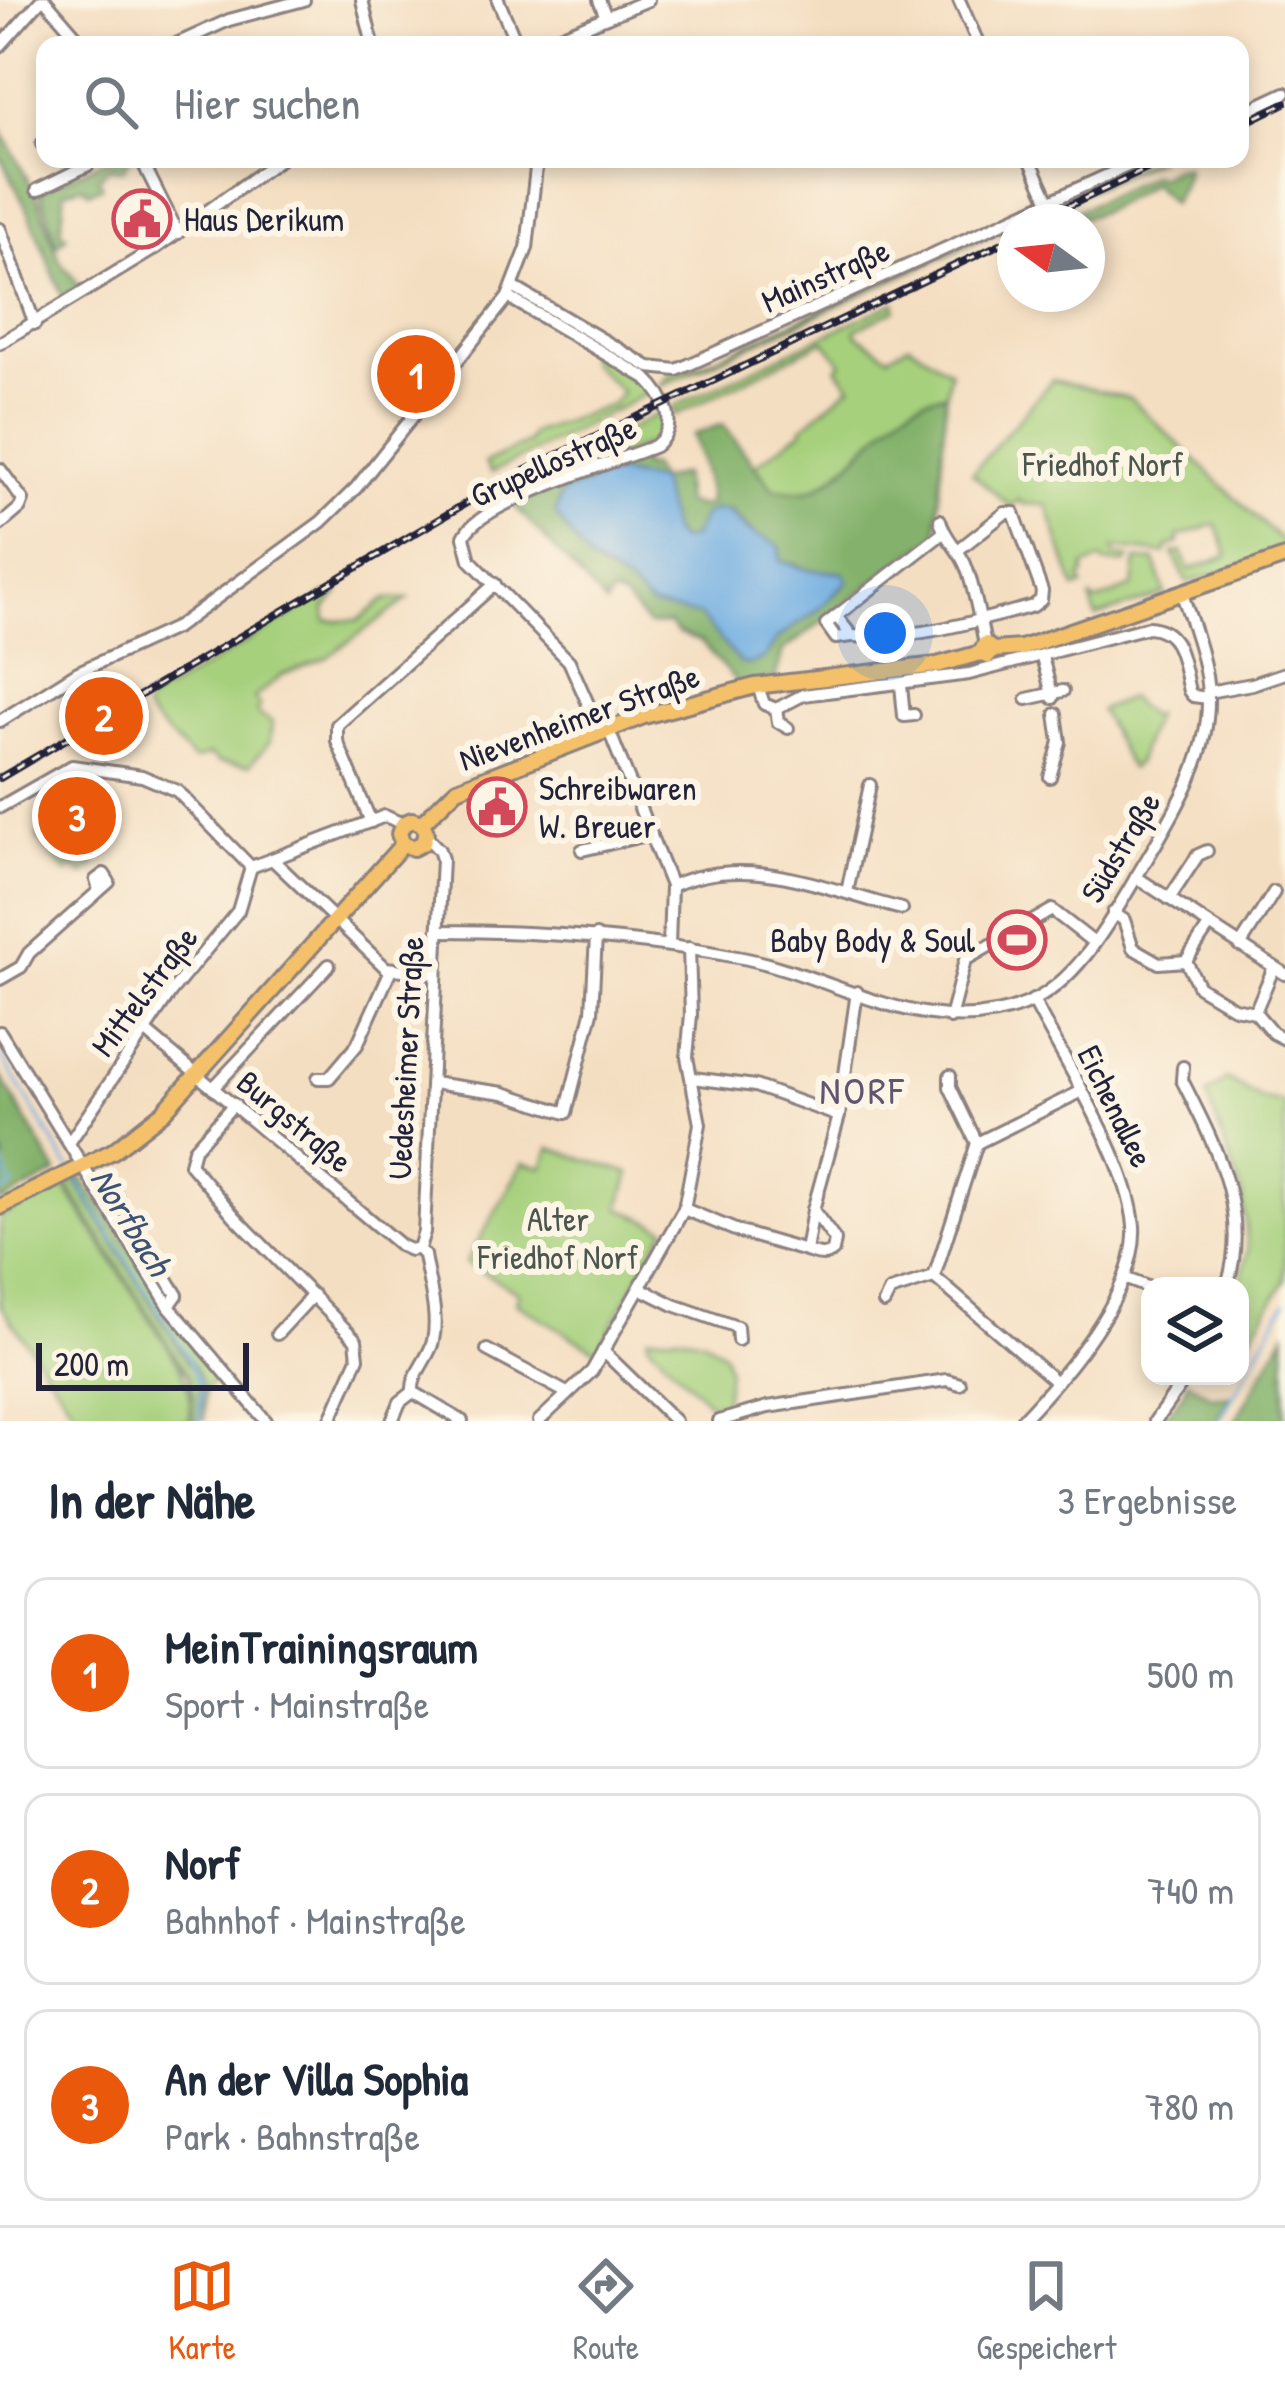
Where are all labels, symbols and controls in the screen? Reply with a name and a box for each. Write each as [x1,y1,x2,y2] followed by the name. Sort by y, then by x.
[36,36,1249,168] search box
[78,69,144,135] icon: search
[174,72,361,133] text: Hier suchen
[111,188,173,250] public building icon: Haus Derikum
[184,197,344,241] place label: Haus Derikum
[997,204,1105,312] north arrow
[754,227,896,324] street label: Mainstraße
[377,329,455,419] pin: 1
[463,405,643,518] street label: Grupellostraße
[1022,442,1183,486] park label: Friedhof Norf
[855,603,915,663] your location
[453,653,705,782] street label: Nievenheimer Straße
[65,671,143,761] pin: 2
[539,766,697,848] place label: Schreibwaren W. Breuer
[38,771,116,861] pin: 3
[466,776,528,838] public building icon: Schreibwaren W. Breuer
[1070,784,1171,911] street label: Südstraße
[986,909,1048,971] sports icon: Baby Body & Soul
[81,917,208,1066] street label: Mittelstraße
[770,918,975,963] place label: Baby Body & Soul
[377,936,434,1181] street label: Uedesheimer Straße
[1068,1038,1164,1174] street label: Eichenallee
[228,1060,362,1183] street label: Burgstraße
[820,1063,906,1116] district label: NORF
[80,1158,186,1287] water label: Norfbach
[477,1197,638,1279] park label: Alter Friedhof Norf
[1141,1277,1249,1385] map controls
[1141,1277,1249,1385] button: layers
[36,1337,249,1390] scale bar
[54,1342,129,1386] text: 200 m
[48,1465,255,1534] text: In der Nähe
[1057,1473,1237,1526] text: 3 Ergebnisse
[165,1616,478,1677] text: MeinTrainingsraum
[83,1647,97,1700] text: 1
[1147,1647,1234,1700] text: 500 m
[165,1677,429,1730] text: Sport · Mainstraße
[165,1832,241,1893] text: Norf
[81,1863,99,1916] text: 2
[1147,1863,1234,1916] text: 740 m
[165,1893,466,1946] text: Bahnhof · Mainstraße
[165,2048,468,2109] text: An der Villa Sophia
[81,2079,99,2132] text: 3
[1145,2079,1234,2132] text: 780 m
[165,2109,420,2162] text: Park · Bahnstraße
[169,2253,236,2369] tab: Karte
[573,2253,639,2369] tab: Route
[976,2253,1116,2369] tab: Gespeichert

